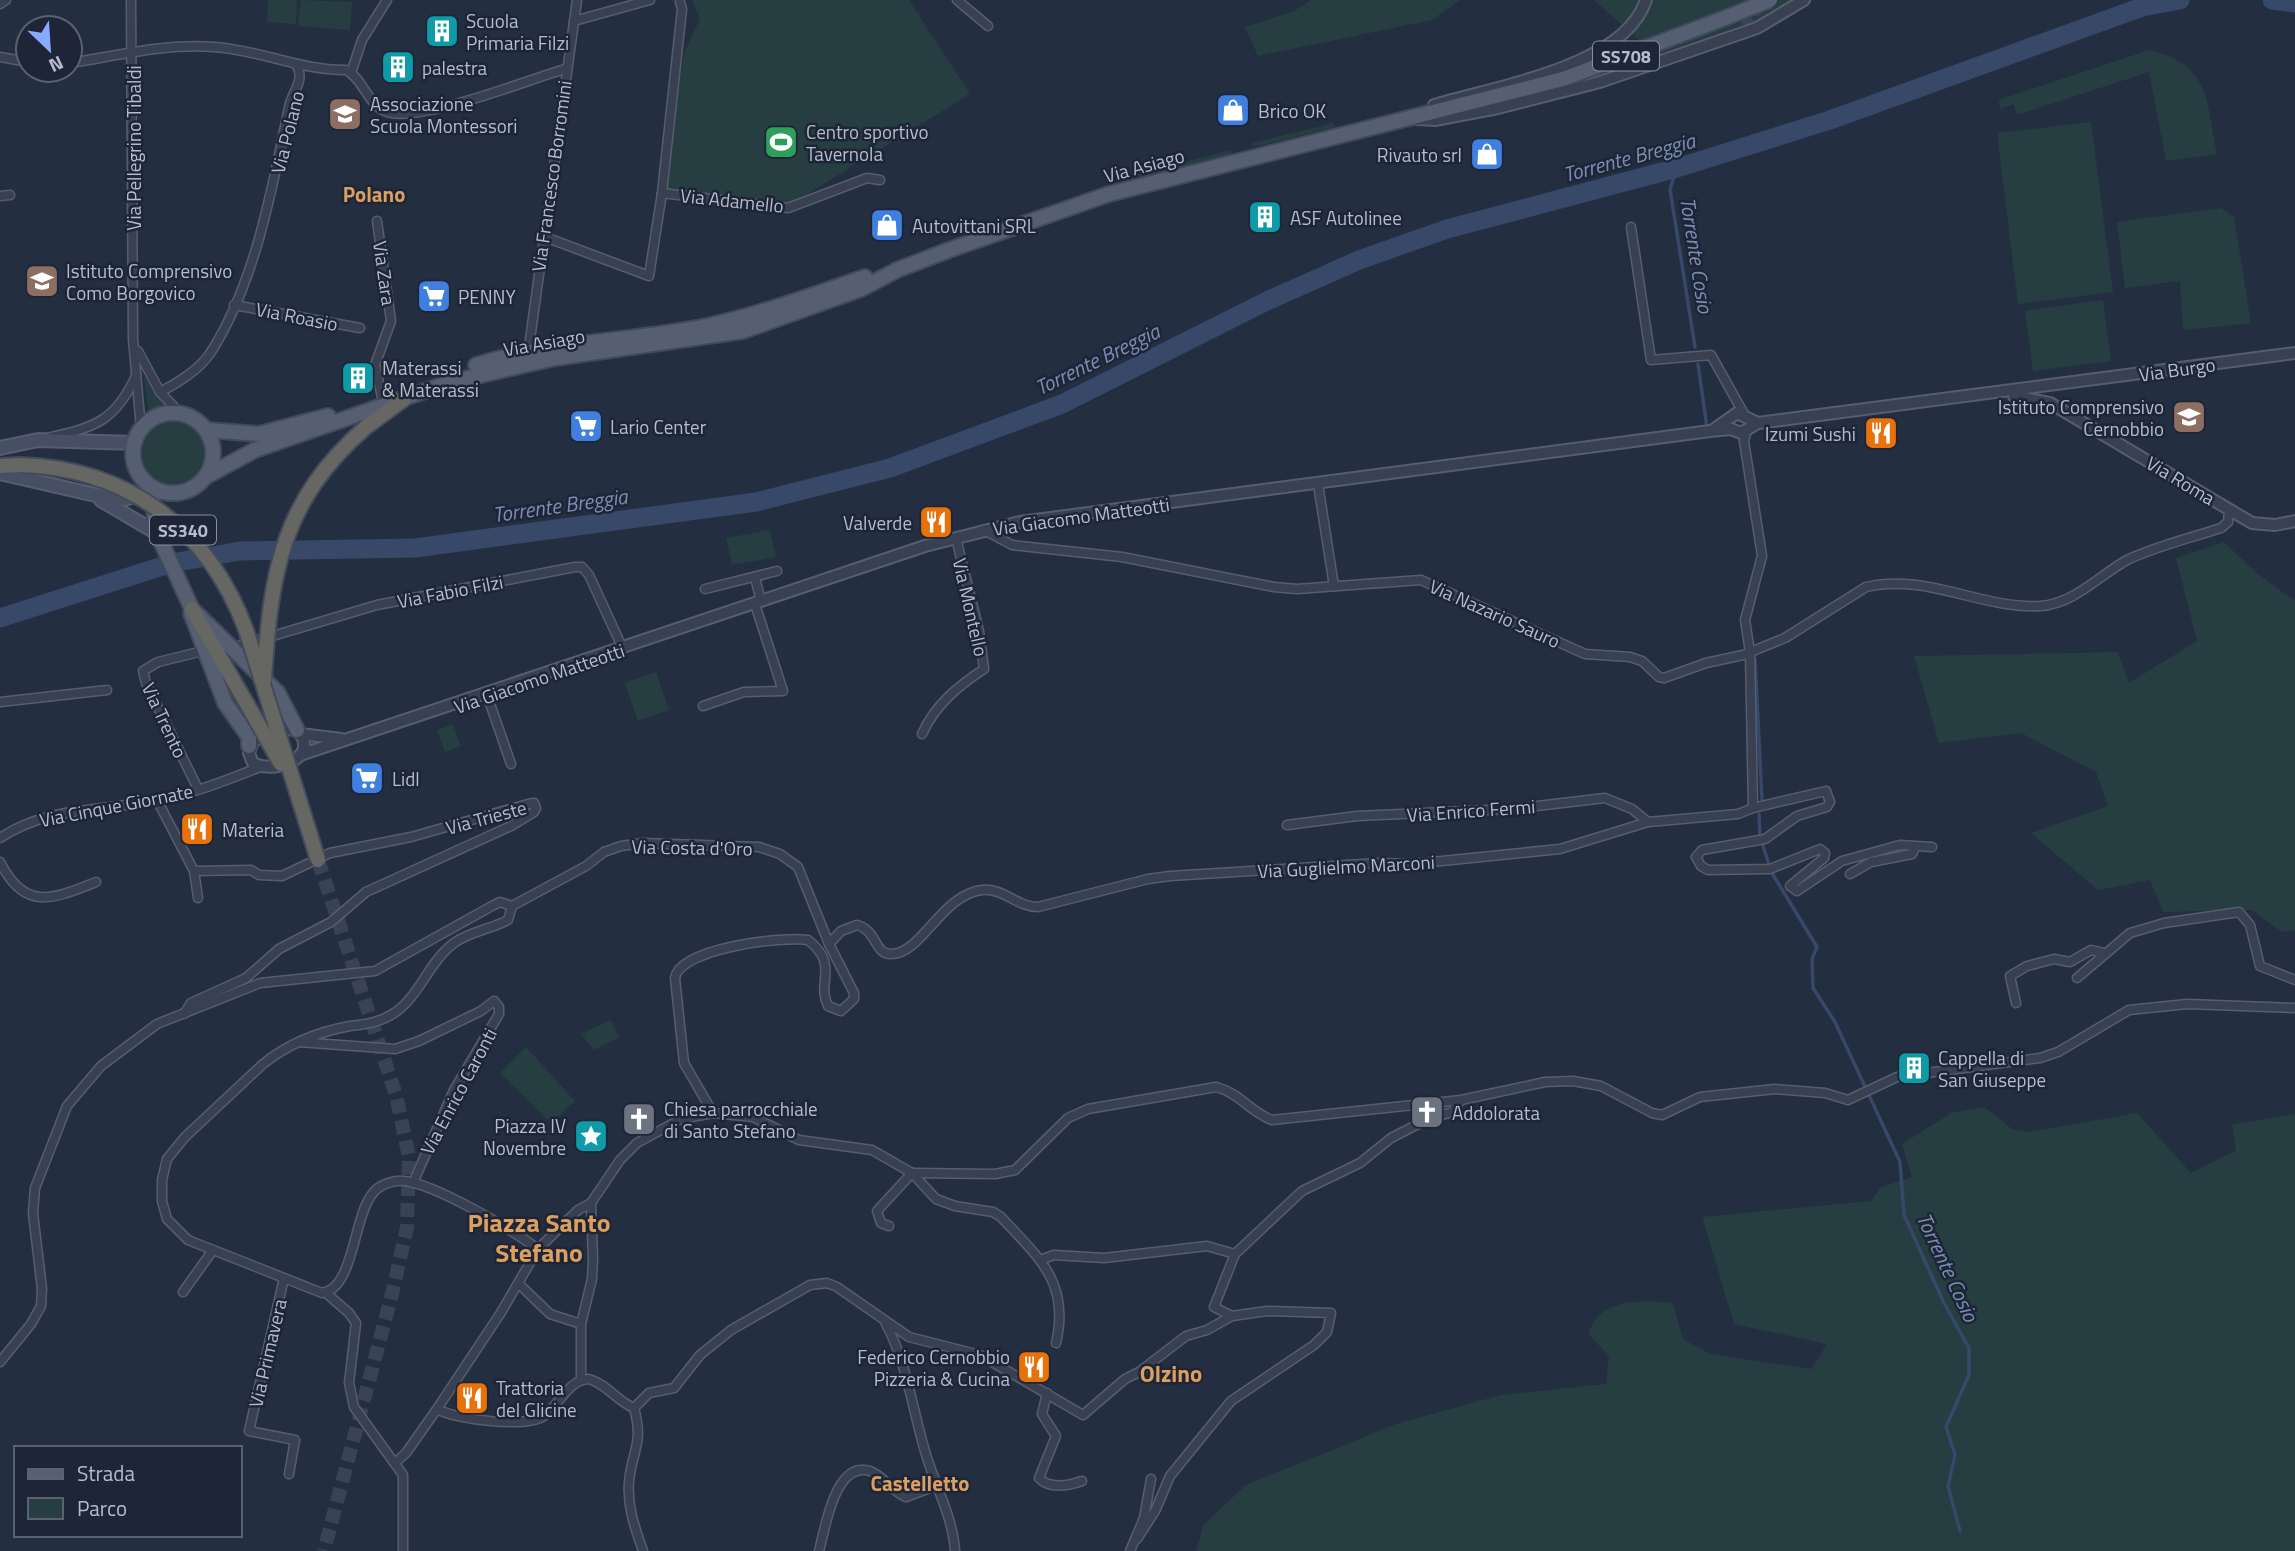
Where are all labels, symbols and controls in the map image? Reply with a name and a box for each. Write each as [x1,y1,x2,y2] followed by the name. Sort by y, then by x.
[466,6,569,57] place label: Scuola Primaria Filzi
[423,12,461,50] building icon: Scuola Primaria Filzi
[14,14,84,84] north arrow
[1593,42,1659,70] road number: SS708
[379,48,417,86] building icon: palestra
[44,49,68,81] text: N
[422,53,488,82] place label: palestra
[119,65,148,231] street label: Via Pellegrino Tibaldi
[523,78,579,274] street label: Via Francesco Borromini
[263,88,311,176] street label: Via Polano
[370,89,518,140] place label: Associazione Scuola Montessori
[1214,91,1252,129] shop icon: Brico OK
[326,95,364,133] school or university icon: Associazione Scuola Montessori
[1258,96,1326,125] place label: Brico OK
[806,117,928,168] place label: Centro sportivo Tavernola
[762,123,800,161] sports icon: Centro sportivo Tavernola
[1560,124,1700,190] water label: Torrente Breggia
[1468,135,1506,173] shop icon: Rivauto srl
[1100,140,1188,190] street label: Via Asiago
[1377,140,1462,169] place label: Rivauto srl
[343,178,405,210] district label: Polano
[679,180,785,220] street label: Via Adamello
[1672,195,1722,316] water label: Torrente Cosio
[1246,198,1284,236] building icon: ASF Autolinee
[1290,203,1402,232] place label: ASF Autolinee
[868,206,906,244] shop icon: Autovittani SRL
[912,211,1036,240] place label: Autovittani SRL
[366,239,404,308] street label: Via Zara
[66,256,232,307] place label: Istituto Comprensivo Como Borgovico
[23,262,61,300] school or university icon: Istituto Comprensivo Como Borgovico
[415,277,453,315] supermarket icon: PENNY
[458,282,516,311] place label: PENNY
[253,294,341,338] street label: Via Roasio
[1029,314,1166,403] water label: Torrente Breggia
[501,321,587,363] street label: Via Asiago
[2137,349,2217,389] street label: Via Burgo
[382,353,479,404] place label: Materassi & Materassi
[339,359,377,397] building icon: Materassi & Materassi
[1998,392,2164,443] place label: Istituto Comprensivo Cernobbio
[2170,398,2208,436] school or university icon: Istituto Comprensivo Cernobbio
[567,407,605,445] supermarket icon: Lario Center
[610,412,707,441] place label: Lario Center
[1862,414,1900,452] restaurant icon: Izumi Sushi
[1765,419,1856,448] place label: Izumi Sushi
[2141,448,2221,512] street label: Via Roma
[491,480,631,530] water label: Torrente Breggia
[991,489,1171,543] street label: Via Giacomo Matteotti
[917,503,955,541] restaurant icon: Valverde
[843,508,912,537] place label: Valverde
[150,516,216,544] road number: SS340
[946,555,996,659] street label: Via Montello
[394,567,506,615] street label: Via Fabio Filzi
[1425,571,1565,655] street label: Via Nazario Sauro
[450,635,628,721] street label: Via Giacomo Matteotti
[135,678,195,762] street label: Via Trento
[348,759,386,797] supermarket icon: Lidl
[392,764,420,793] place label: Lidl
[37,776,195,834] street label: Via Cinque Giornate
[1406,791,1536,829] street label: Via Enrico Fermi
[442,792,530,842] street label: Via Trieste
[178,810,216,848] restaurant icon: Materia
[222,815,284,844] place label: Materia
[631,831,753,863] street label: Via Costa d'Oro
[1257,847,1435,885] street label: Via Guglielmo Marconi
[412,1022,504,1160] street label: Via Enrico Caronti
[1938,1043,2046,1094] place label: Cappella di San Giuseppe
[1895,1049,1933,1087] building icon: Cappella di San Giuseppe
[1408,1093,1446,1131] church icon: Addolorata
[664,1094,818,1145] place label: Chiesa parrocchiale di Santo Stefano
[1452,1098,1541,1127] place label: Addolorata
[620,1100,658,1138] church icon: Chiesa parrocchiale di Santo Stefano
[483,1111,566,1162] place label: Piazza IV Novembre
[572,1117,610,1155] place icon: Piazza IV Novembre
[467,1203,611,1272] district label: Piazza Santo Stefano
[1909,1207,1988,1327] water label: Torrente Cosio
[240,1295,294,1410] street label: Via Primavera
[857,1342,1010,1393] place label: Federico Cernobbio Pizzeria & Cucina
[1015,1348,1053,1386] restaurant icon: Federico Cernobbio Pizzeria & Cucina
[1140,1356,1202,1391] district label: Olzino
[496,1373,577,1424] place label: Trattoria del Glicine
[453,1379,491,1417] restaurant icon: Trattoria del Glicine
[14,1446,242,1537] legend
[77,1457,135,1489] text: Strada
[871,1467,969,1499] district label: Castelletto
[77,1492,127,1524] text: Parco

